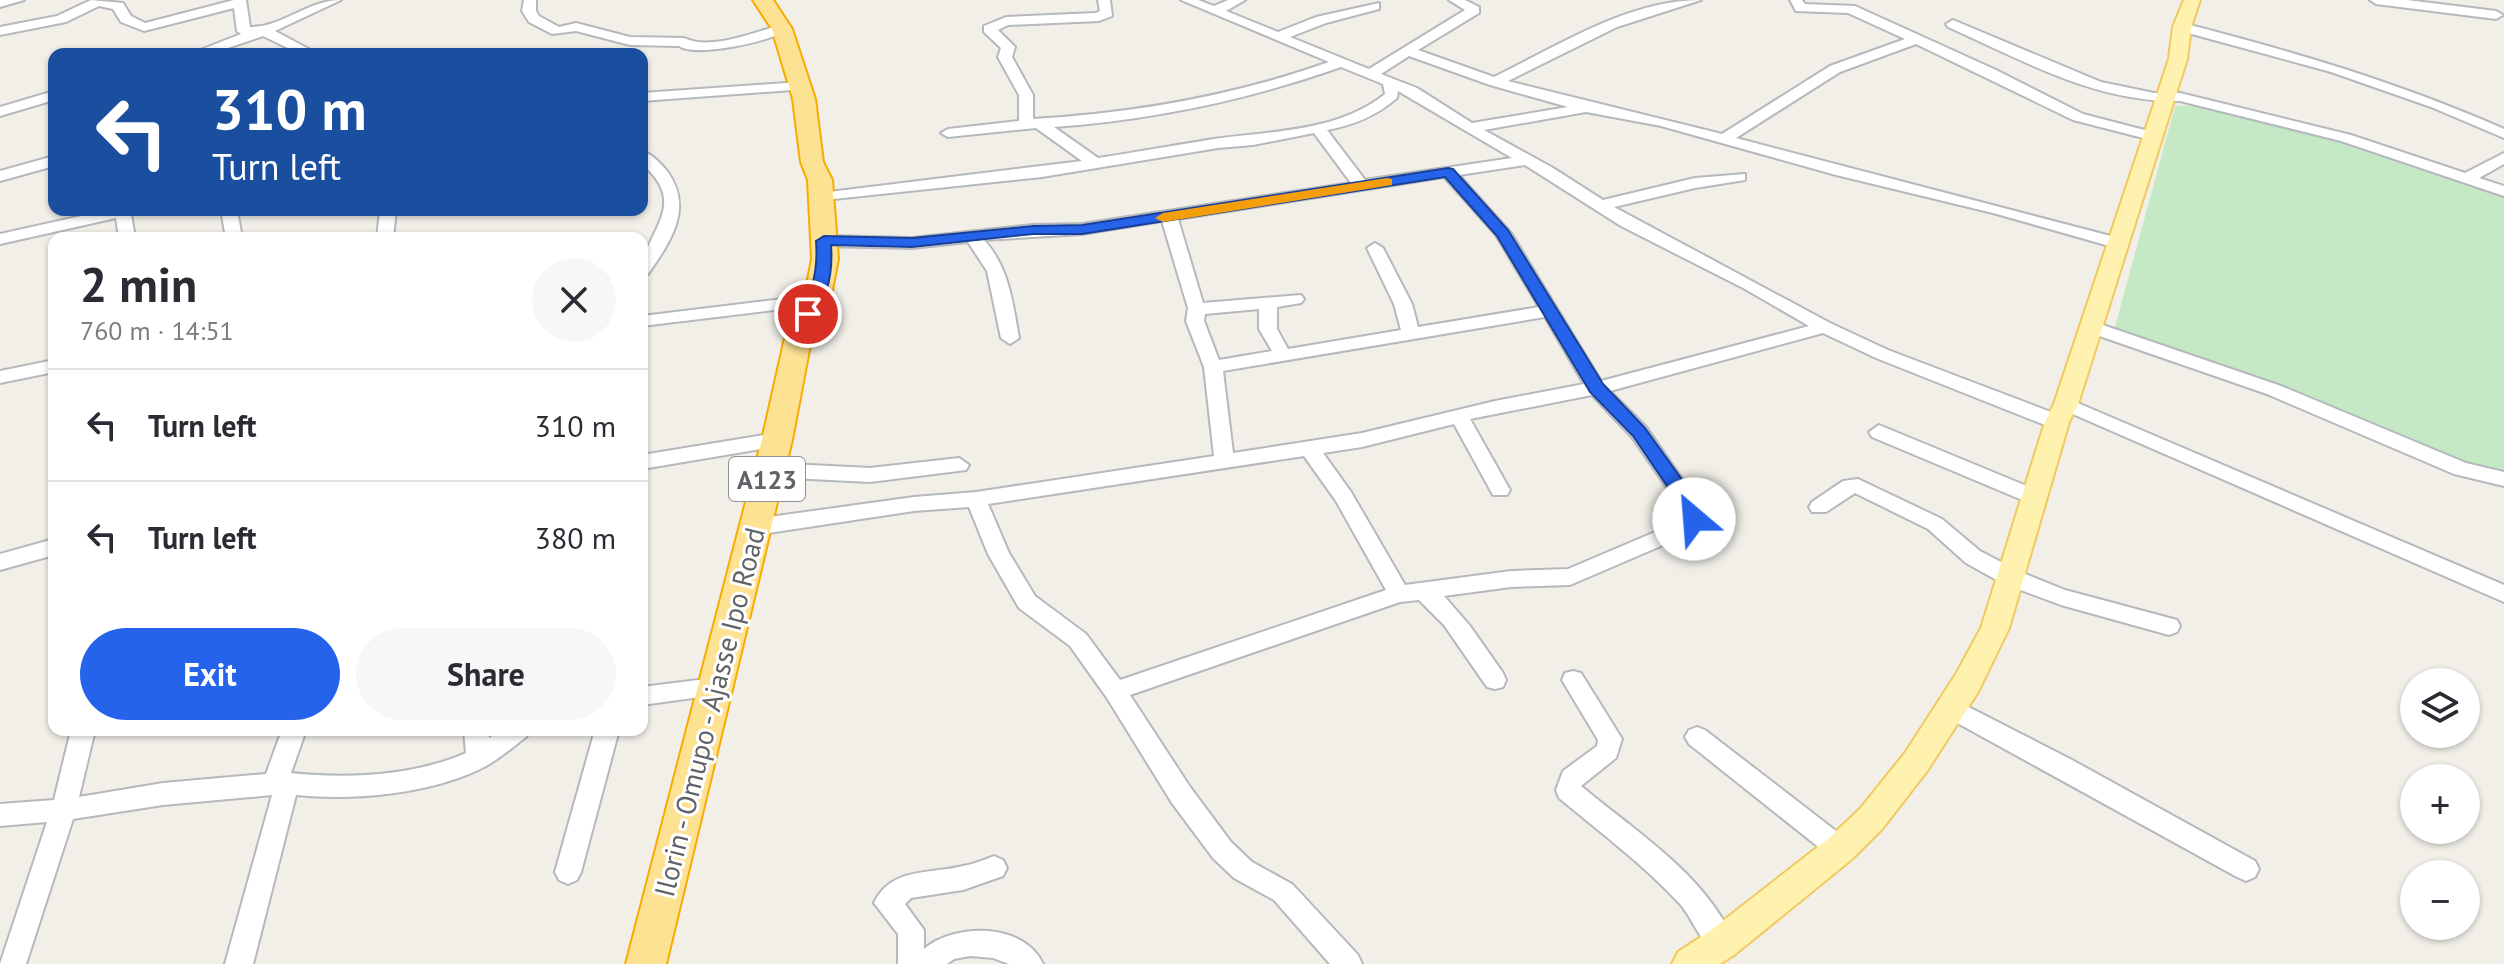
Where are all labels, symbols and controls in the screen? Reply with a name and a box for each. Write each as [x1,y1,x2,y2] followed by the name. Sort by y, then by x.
[212,73,367,145] text: 310 m
[80,80,184,184] icon: left
[212,143,341,190] text: Turn left
[80,253,197,315] text: 2 min
[532,258,616,342] button: close
[774,280,842,348] pin
[786,292,830,336] icon: arrive
[80,314,234,347] text: 760 m · 14:51
[80,403,124,447] icon: left
[148,406,256,445] text: Turn left
[535,406,616,445] text: 310 m
[729,457,805,501] road number: A123
[1652,477,1736,561] position arrow
[80,515,124,559] icon: left
[148,518,256,557] text: Turn left
[535,518,616,557] text: 380 m
[645,524,773,900] street label: Ilorin - Omupo - Ajasse Ipo Road
[80,628,340,720] button: Exit
[356,628,616,720] button: Share
[2400,668,2480,940] map controls
[2400,668,2480,748] button: layers
[2400,764,2480,844] button: +
[2400,860,2480,940] button: −

